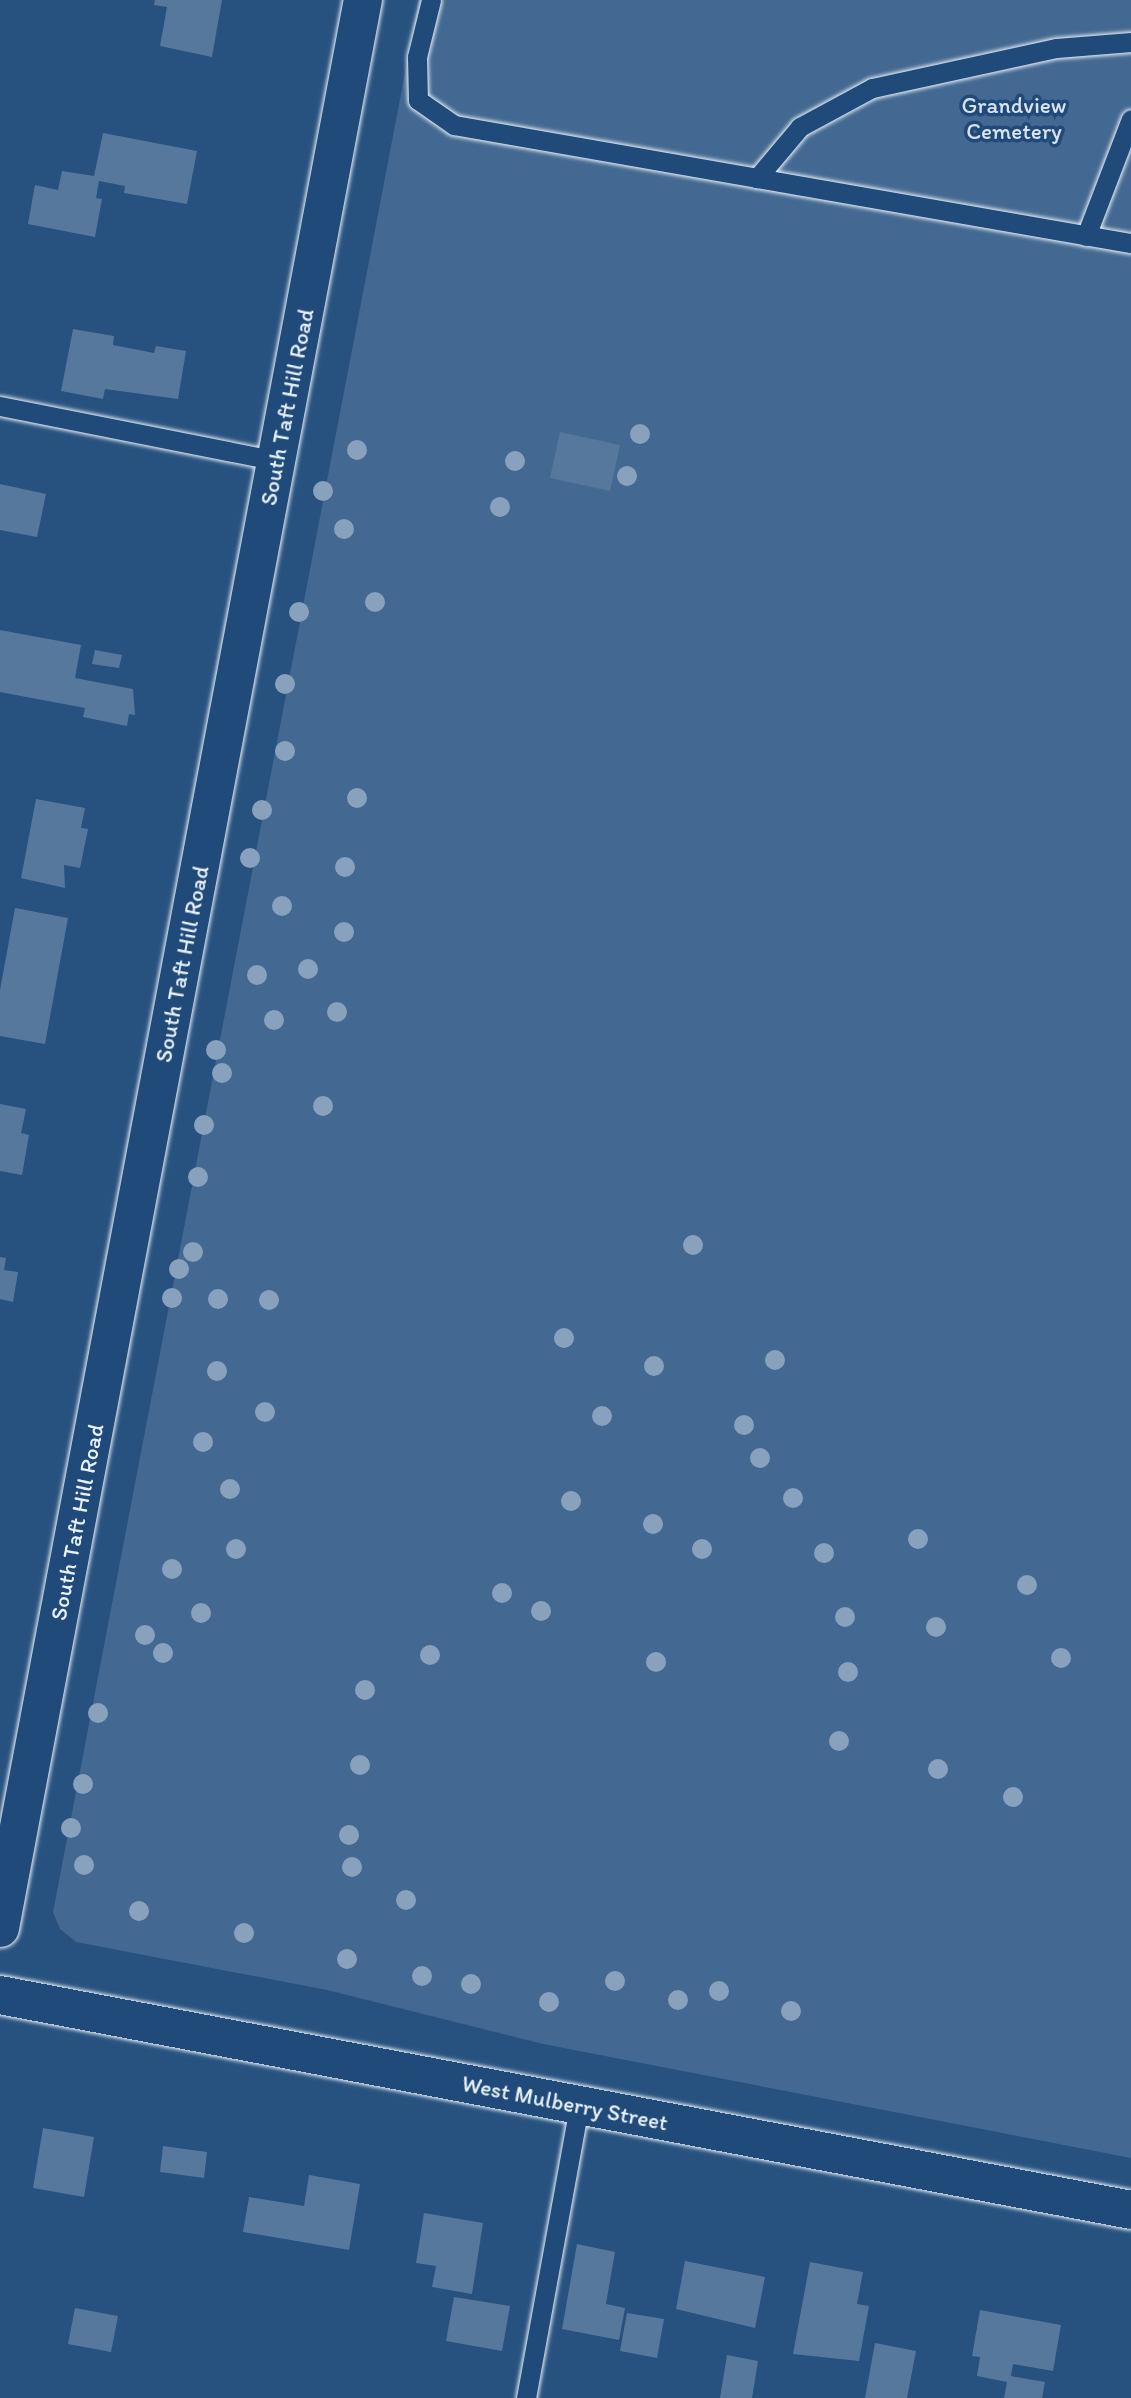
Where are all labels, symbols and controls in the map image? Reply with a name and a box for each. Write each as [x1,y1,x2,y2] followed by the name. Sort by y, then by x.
[961,91,1067,145] park label: Grandview Cemetery
[255,308,319,506] street label: South Taft Hill Road
[150,865,214,1063] street label: South Taft Hill Road
[45,1423,109,1621] street label: South Taft Hill Road
[460,2070,670,2136] street label: West Mulberry Street

